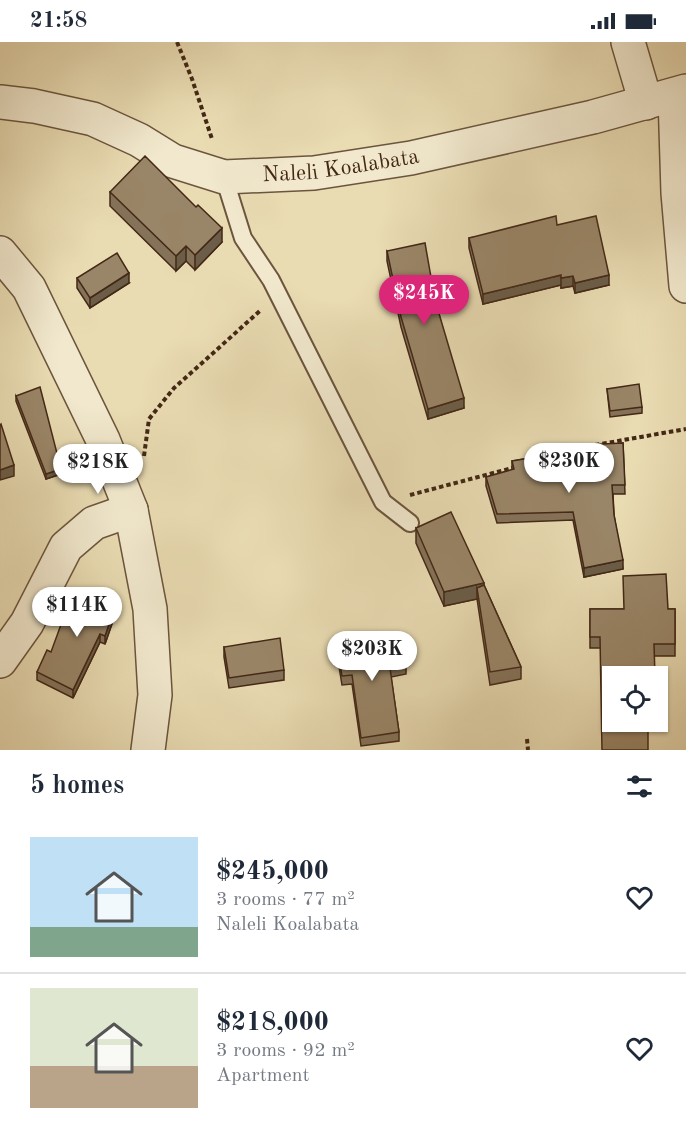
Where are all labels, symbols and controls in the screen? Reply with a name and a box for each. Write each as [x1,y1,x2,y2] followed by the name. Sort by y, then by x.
[30,10,87,32] text: 21:58
[262,145,421,186] street label: Naleli Koalabata
[382,275,466,326] pin: $245K
[393,284,455,304] text: $245K
[527,443,611,494] pin: $230K
[56,444,140,495] pin: $218K
[538,452,600,472] text: $230K
[67,453,129,473] text: $218K
[35,587,119,638] pin: $114K
[46,596,108,616] text: $114K
[330,631,414,682] pin: $203K
[341,640,403,660] text: $203K
[602,666,668,732] map controls
[602,666,668,732] button: locate
[623,770,656,803] icon: filters
[30,773,124,799] text: 5 homes
[216,859,329,885] text: $245,000
[78,861,150,933] icon: home
[623,881,656,914] icon: heart
[216,890,355,910] text: 3 rooms · 77 m²
[216,915,359,935] text: Naleli Koalabata
[216,1010,329,1036] text: $218,000
[78,1012,150,1084] icon: home
[623,1032,656,1065] icon: heart
[216,1041,355,1061] text: 3 rooms · 92 m²
[216,1066,310,1086] text: Apartment

